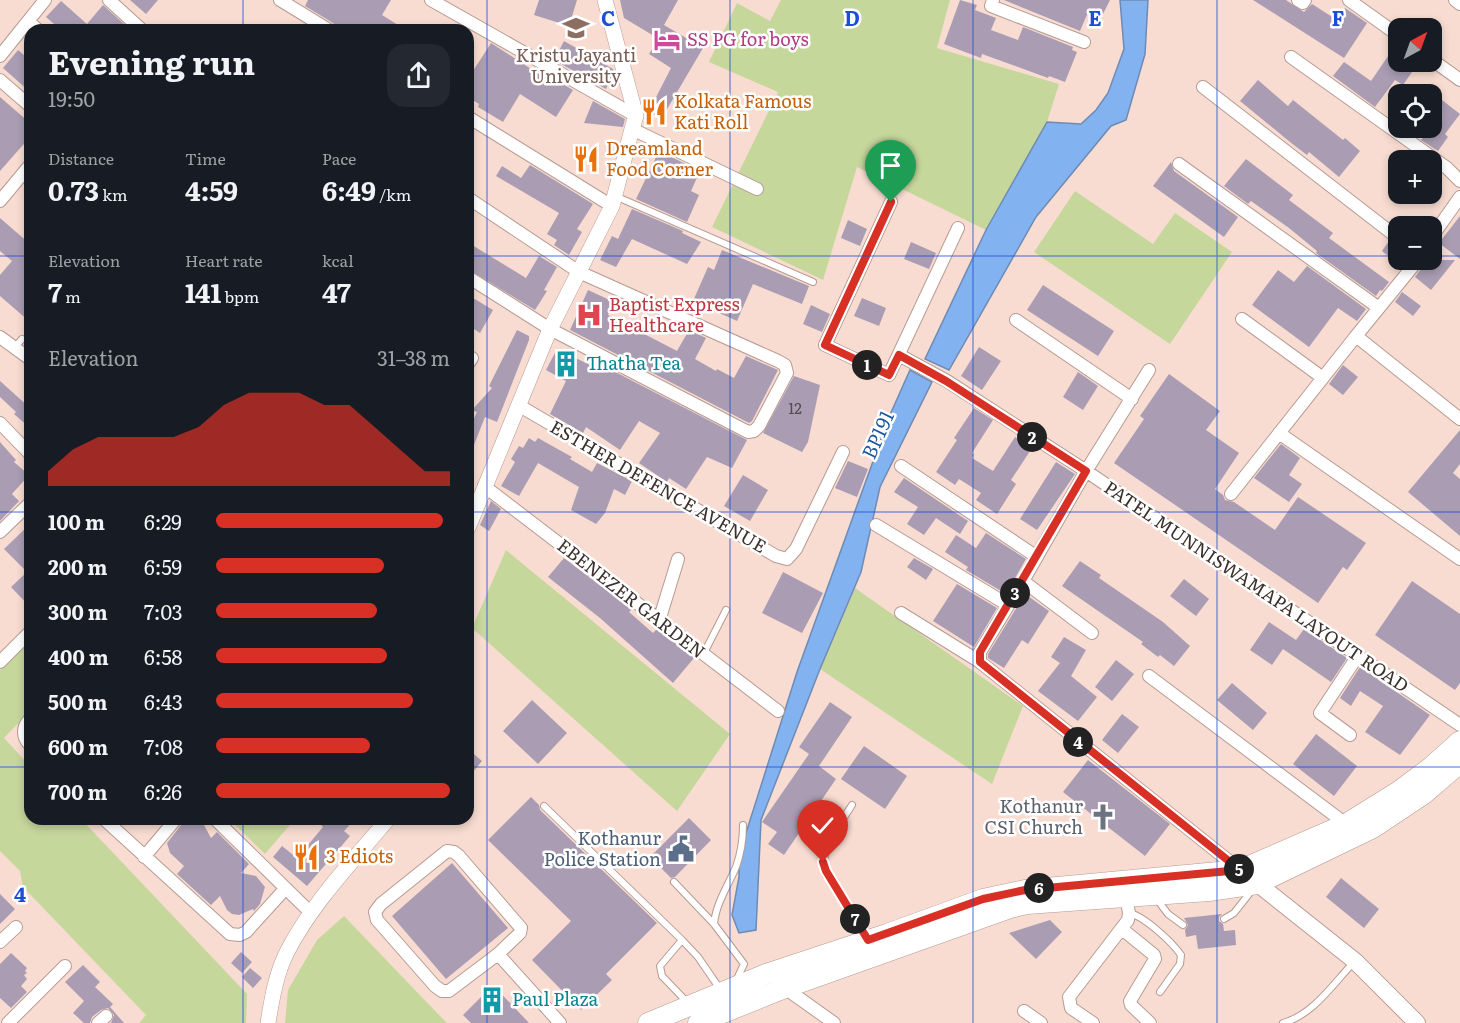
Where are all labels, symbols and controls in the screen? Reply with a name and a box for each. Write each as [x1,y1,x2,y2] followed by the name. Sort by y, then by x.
[601,2,615,32] text: C
[844,2,860,32] text: D
[1088,2,1102,32] text: E
[1332,2,1345,32] text: F
[561,13,591,43] school or university icon: Kristu Jayanti University
[1388,18,1442,72] north arrow
[1388,18,1442,270] map controls
[652,25,682,55] hotel icon: SS PG for boys
[687,25,809,52] place label: SS PG for boys
[48,36,255,85] text: Evening run
[516,41,636,89] place label: Kristu Jayanti University
[387,44,450,107] button: share
[48,83,95,113] text: 19:50
[1388,84,1442,138] button: locate
[674,87,811,135] place label: Kolkata Famous Kati Roll
[639,97,669,127] restaurant icon: Kolkata Famous Kati Roll
[606,134,713,182] place label: Dreamland Food Corner
[865,140,916,202] pin
[571,144,601,174] restaurant icon: Dreamland Food Corner
[48,146,114,170] text: Distance
[185,146,226,170] text: Time
[322,146,356,170] text: Pace
[874,149,907,182] icon: arrive
[1388,150,1442,204] button: +
[48,170,99,209] text: 0.73
[185,170,238,209] text: 4:59
[322,170,376,209] text: 6:49
[99,182,128,206] text: km
[376,182,411,206] text: /km
[1388,216,1442,270] button: −
[48,248,120,272] text: Elevation
[185,248,263,272] text: Heart rate
[322,248,354,272] text: kcal
[48,272,62,311] text: 7
[185,272,221,311] text: 141
[322,272,351,311] text: 47
[62,284,81,308] text: m
[221,284,259,308] text: bpm
[609,290,740,338] place label: Baptist Express Healthcare
[574,300,604,330] hospital icon: Baptist Express Healthcare
[48,342,138,372] text: Elevation
[377,342,450,372] text: 31–38 m
[551,349,581,379] building icon: Thatha Tea
[586,349,681,376] place label: Thatha Tea
[852,350,882,380] pin: 1
[864,353,870,377] text: 1
[788,396,802,419] house number: 12
[852,405,900,463] water label: BP191
[546,413,772,559] street label: ESTHER DEFENCE AVENUE
[1017,422,1047,452] pin: 2
[1028,425,1036,449] text: 2
[1099,473,1415,698] street label: PATEL MUNNISWAMAPA LAYOUT ROAD
[48,506,105,536] text: 100 m
[144,506,182,536] text: 6:29
[552,531,712,664] street label: EBENEZER GARDEN
[48,551,107,581] text: 200 m
[144,551,182,581] text: 6:59
[1000,578,1030,608] pin: 3
[1011,581,1019,605] text: 3
[48,596,108,626] text: 300 m
[144,596,183,626] text: 7:03
[48,641,109,671] text: 400 m
[144,641,183,671] text: 6:58
[48,686,107,716] text: 500 m
[144,686,183,716] text: 6:43
[1063,727,1093,757] pin: 4
[1073,730,1083,754] text: 4
[48,731,108,761] text: 600 m
[144,731,183,761] text: 7:08
[48,776,107,806] text: 700 m
[144,776,182,806] text: 6:26
[984,792,1083,840] place label: Kothanur CSI Church
[797,800,848,862] pin
[1088,802,1118,832] church icon: Kothanur CSI Church
[806,809,839,842] icon: check
[544,824,661,872] place label: Kothanur Police Station
[666,834,696,864] public building icon: Kothanur Police Station
[291,842,321,872] restaurant icon: 3 Ediots
[326,842,393,869] place label: 3 Ediots
[1224,854,1254,884] pin: 5
[1235,857,1243,881] text: 5
[1024,873,1054,903] pin: 6
[1034,876,1044,900] text: 6
[14,878,26,908] text: 4
[840,904,870,934] pin: 7
[851,907,859,931] text: 7
[477,985,507,1015] building icon: Paul Plaza
[512,985,598,1012] place label: Paul Plaza

